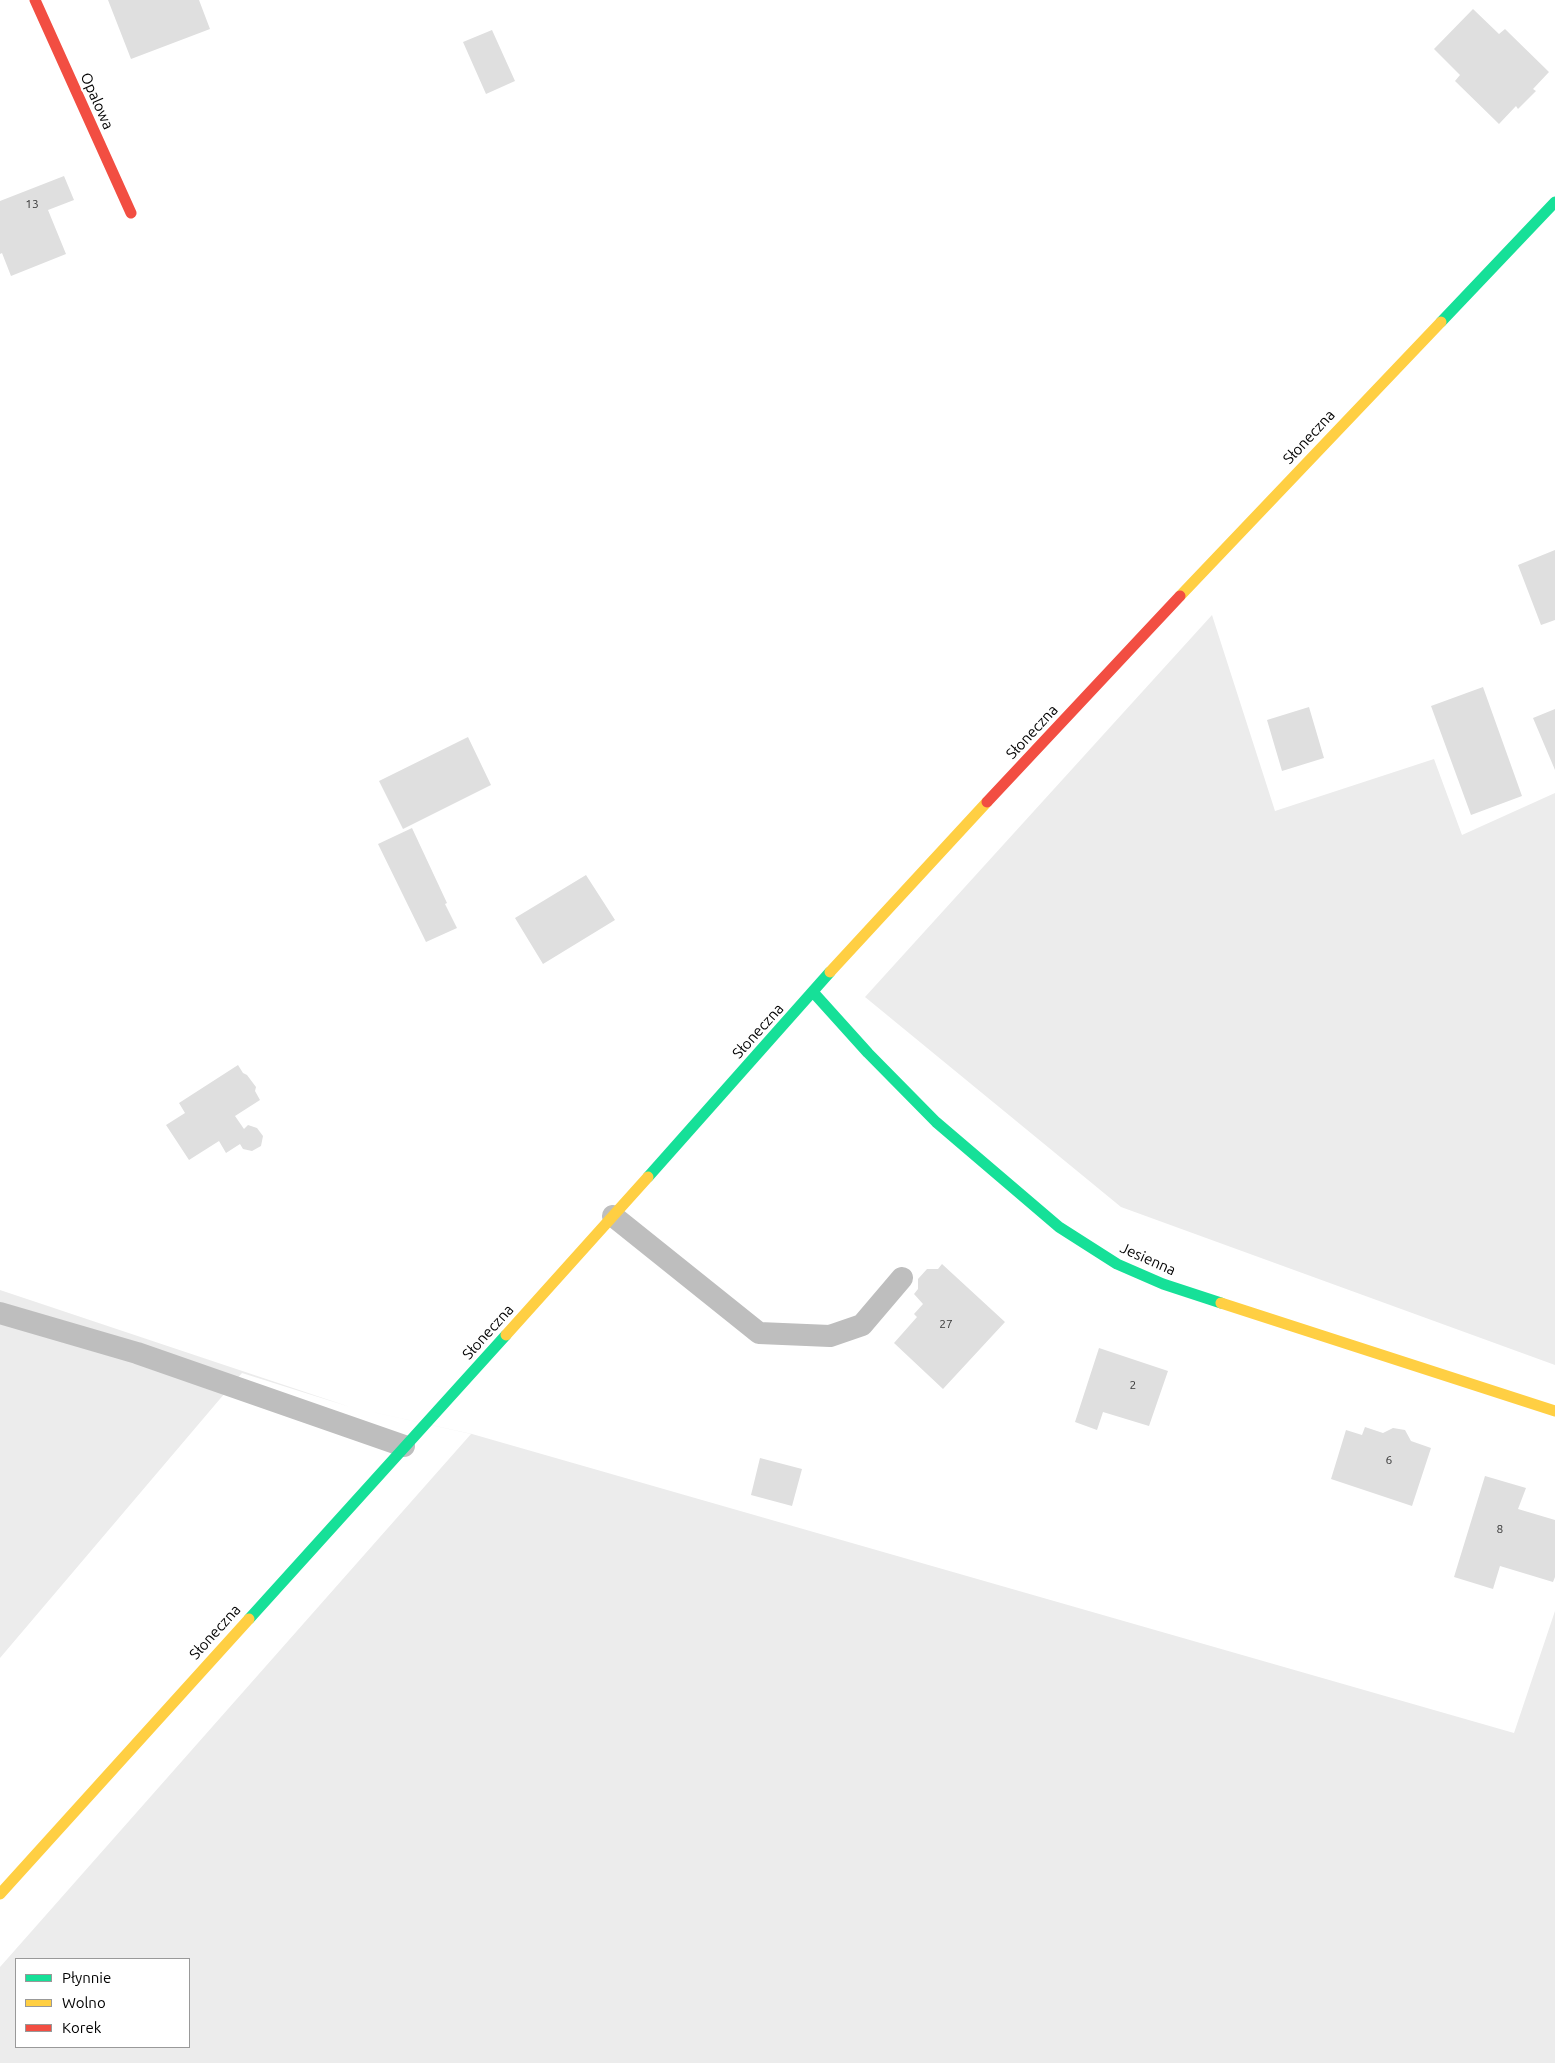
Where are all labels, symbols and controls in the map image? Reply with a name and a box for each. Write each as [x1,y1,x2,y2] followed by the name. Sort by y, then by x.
[77,70,117,132] street label: Opalowa
[25,197,39,211] house number: 13
[1279,406,1339,468] street label: Słoneczna
[1002,701,1062,763] street label: Słoneczna
[729,1000,787,1062] street label: Słoneczna
[1117,1239,1179,1279] street label: Jesienna
[459,1301,517,1363] street label: Słoneczna
[939,1317,953,1331] house number: 27
[1130,1378,1136,1392] house number: 2
[1386,1453,1392,1467] house number: 6
[1497,1522,1503,1536] house number: 8
[186,1601,244,1663] street label: Słoneczna
[15,1958,190,2048] legend
[62,1969,111,1986] text: Płynnie
[62,1994,106,2011] text: Wolno
[62,2019,101,2036] text: Korek

